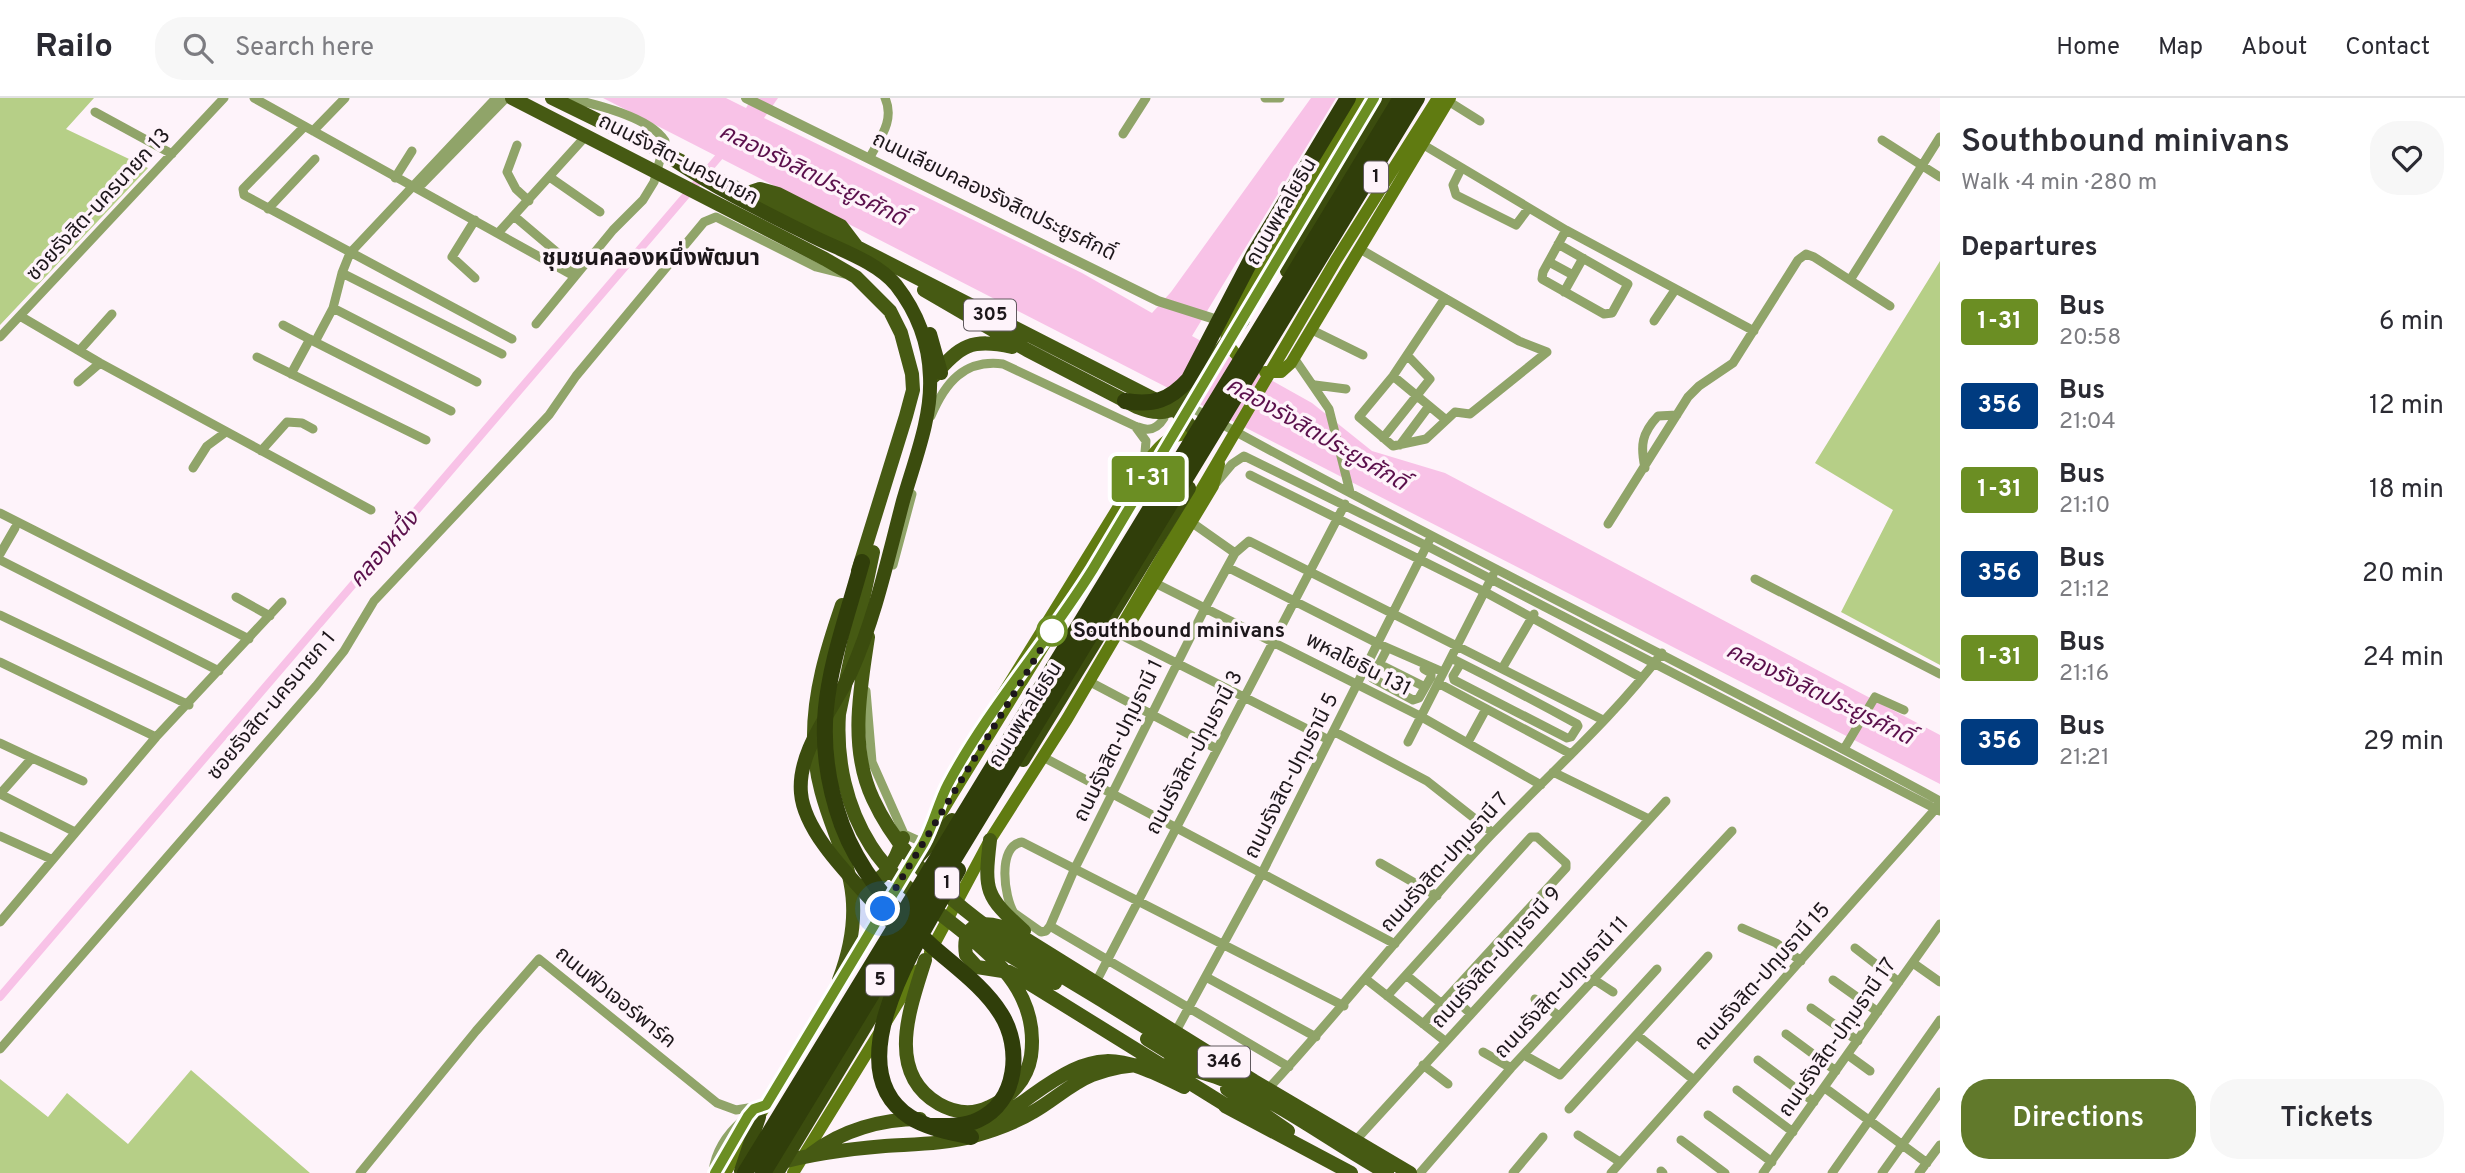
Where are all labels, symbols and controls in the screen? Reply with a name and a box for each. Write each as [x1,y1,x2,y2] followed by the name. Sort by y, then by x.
[155,17,645,80] search box
[35,27,113,69] text: Railo
[179,29,217,67] icon: search
[235,32,374,65] text: Search here
[2056,33,2120,63] text: Home
[2158,33,2203,63] text: Map
[2241,33,2307,63] text: About
[2345,33,2430,63] text: Contact
[593,108,763,212] street label: ถนนรังสิต-นครนายก
[714,117,916,236] water label: คลองรังสิตประยูรศักดิ์
[2370,121,2444,195] button: heart
[1961,122,2290,164] text: Southbound minivans
[21,123,177,287] street label: ซอยรังสิต-นครนายก 13
[868,125,1121,268] street label: ถนนเลียบคลองรังสิตประยูรศักดิ์
[1240,153,1324,271] street label: ถนนพหลโยธิน
[1364,162,1388,192] road number: 1
[1961,169,2157,198] text: Walk · 4 min · 280 m
[1961,232,2098,265] text: Departures
[542,241,760,274] district label: ชุมชนคลองหนึ่งพัฒนา
[2059,291,2105,324] text: Bus
[964,300,1016,330] road number: 305
[2379,306,2444,339] text: 6 min
[1977,307,2022,337] text: 1-31
[2059,324,2121,353] text: 20:58
[1220,370,1418,502] water label: คลองรังสิตประยูรศักดิ์
[2059,375,2105,408] text: Bus
[2369,390,2444,423] text: 12 min
[1978,391,2021,421] text: 356
[2059,408,2116,437] text: 21:04
[1099,456,1197,502] line badge: 1-31
[2059,459,2105,492] text: Bus
[1126,464,1170,494] text: 1-31
[2369,474,2444,507] text: 18 min
[1977,475,2022,505] text: 1-31
[2059,492,2110,521] text: 21:10
[341,502,427,595] water label: คลองหนึ่ง
[2059,543,2105,576] text: Bus
[2362,558,2444,591] text: 20 min
[1978,559,2021,589] text: 356
[2059,576,2110,605] text: 21:12
[1037,616,1067,646] marker: Southbound minivans
[1073,618,1285,645] place label: Southbound minivans
[202,626,342,786] street label: ซอยรังสิต-นครนายก 1
[1301,627,1415,703] street label: พหลโยธิน 131
[2059,627,2105,660] text: Bus
[1721,636,1923,755] water label: คลองรังสิตประยูรศักดิ์
[2363,642,2444,675] text: 24 min
[1977,643,2022,673] text: 1-31
[1068,655,1170,827] street label: ถนนรังสิต-ปทุมธานี 1
[983,657,1069,773] street label: ถนนพหลโยธิน
[2059,660,2109,689] text: 21:16
[1140,666,1250,840] street label: ถนนรังสิต-ปทุมธานี 3
[1238,688,1346,864] street label: ถนนรังสิต-ปทุมธานี 5
[2059,711,2105,744] text: Bus
[2363,726,2444,759] text: 29 min
[1978,727,2021,757] text: 356
[2059,744,2110,773] text: 21:21
[1375,787,1515,939] street label: ถนนรังสิต-ปทุมธานี 7
[935,868,959,898] road number: 1
[1426,881,1568,1035] street label: ถนนรังสิต-ปทุมธานี 9
[865,891,900,926] your location
[1689,897,1837,1057] street label: ถนนรังสิต-ปทุมธานี 15
[1489,911,1635,1065] street label: ถนนรังสิต-ปทุมธานี 11
[549,941,681,1055] street label: ถนนฟิวเจอร์พาร์ค
[1773,953,1903,1123] street label: ถนนรังสิต-ปทุมธานี 17
[866,964,894,996] road number: 5
[1198,1046,1250,1078] road number: 346
[1961,1079,2196,1159] button: Directions
[2210,1079,2444,1159] button: Tickets

